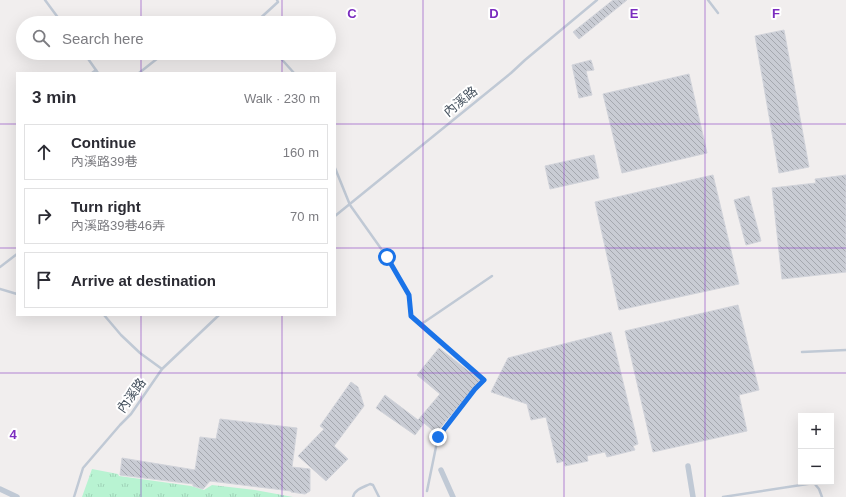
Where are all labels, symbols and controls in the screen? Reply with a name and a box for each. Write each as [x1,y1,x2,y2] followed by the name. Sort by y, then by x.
[347,6,357,21] text: C
[489,6,499,21] text: D
[630,6,639,21] text: E
[772,6,780,21] text: F
[16,16,336,60] search box
[30,27,52,49] icon: search
[62,30,144,47] text: Search here
[440,83,480,119] street label: 內溪路
[32,88,76,107] text: 3 min
[244,91,320,106] text: Walk · 230 m
[71,134,136,151] text: Continue
[33,141,55,163] icon: ahead
[283,145,319,160] text: 160 m
[71,154,137,169] text: 內溪路39巷
[71,198,141,215] text: Turn right
[33,205,55,227] icon: right
[290,209,319,224] text: 70 m
[71,218,165,233] text: 內溪路39巷46弄
[378,248,396,266] route start
[33,269,55,291] icon: arrive
[71,272,216,289] text: Arrive at destination
[114,375,149,415] street label: 內溪路
[798,413,834,485] map controls
[798,413,834,449] button: +
[9,427,17,442] text: 4
[429,428,447,446] route end
[798,449,834,485] button: −

